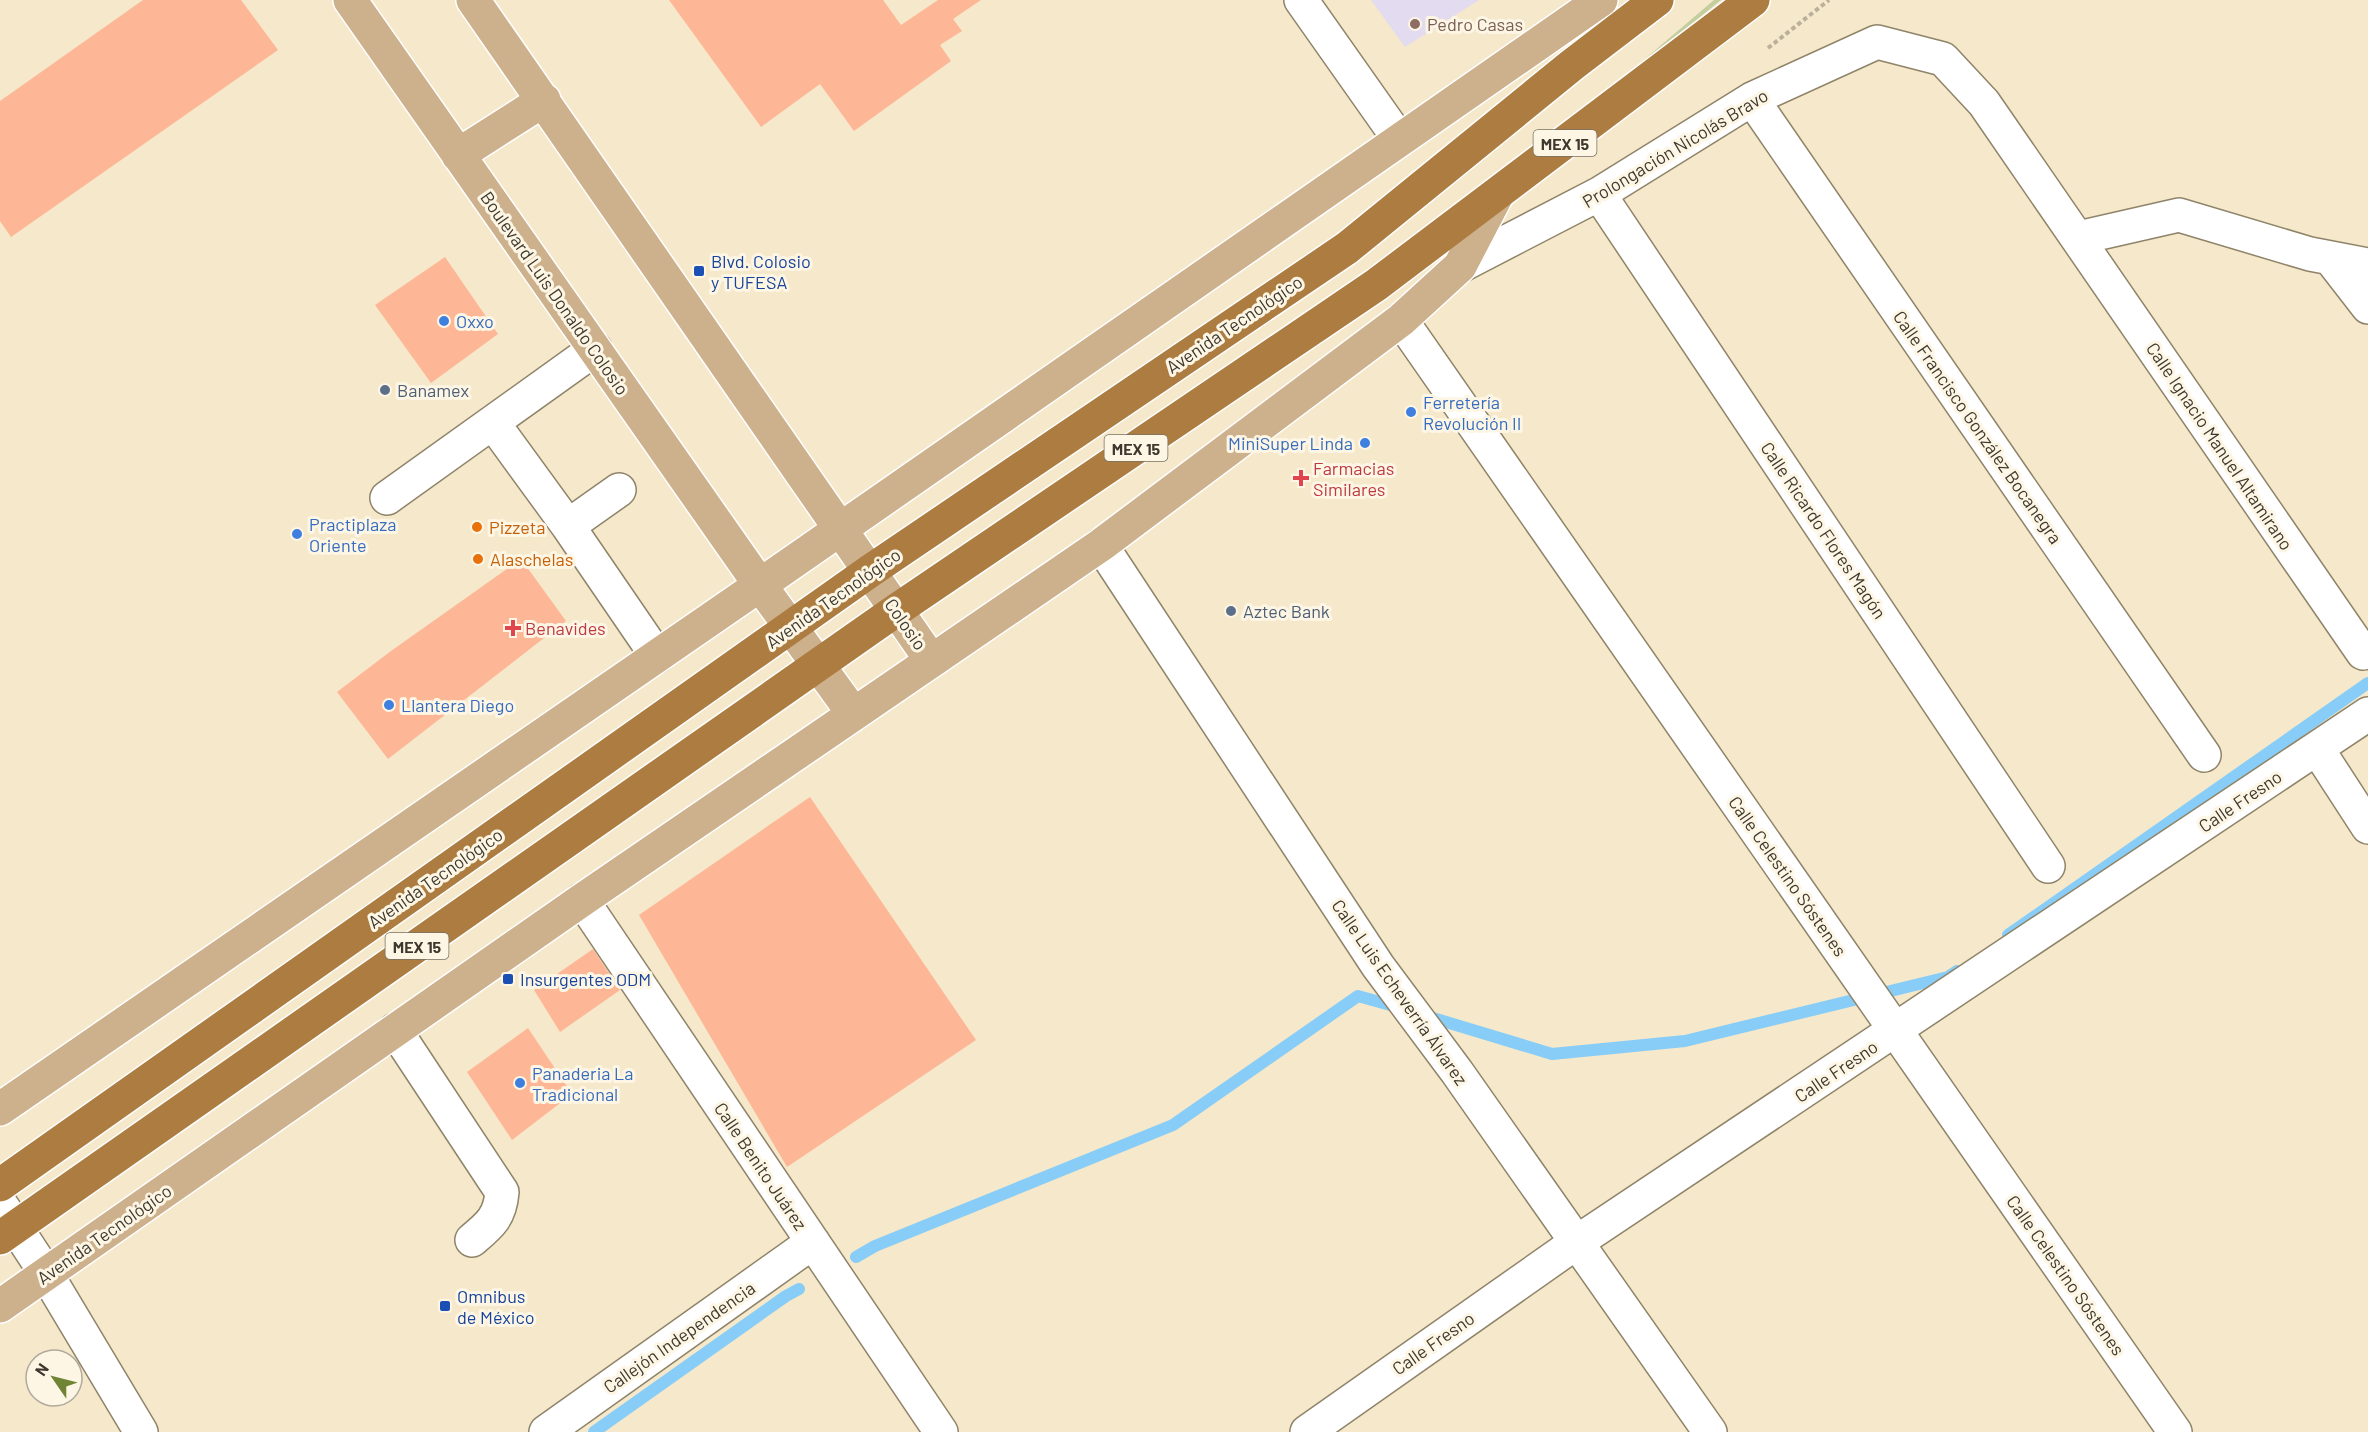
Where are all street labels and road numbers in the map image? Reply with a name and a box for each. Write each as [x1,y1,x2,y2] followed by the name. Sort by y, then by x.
[1578,84,1772,212] street label: Prolongación Nicolás Bravo
[1534,130,1596,156] road number: MEX 15
[476,187,634,399] street label: Boulevard Luis Donaldo Colosio
[1162,270,1306,378] street label: Avenida Tecnológico
[1889,306,2067,548] street label: Calle Francisco González Bocanegra
[2142,338,2298,554] street label: Calle Ignacio Manuel Altamirano
[1104,435,1168,461] road number: MEX 15
[1757,437,1891,623] street label: Calle Ricardo Flores Magón
[761,543,905,653] street label: Avenida Tecnológico
[880,594,932,654] street label: Colosio
[2194,765,2286,837] street label: Calle Fresno
[1724,792,1852,960] street label: Calle Celestino Sóstenes
[363,823,507,933] street label: Avenida Tecnológico
[1327,895,1473,1089] street label: Calle Luis Echeverría Álvarez
[386,933,448,959] road number: MEX 15
[1790,1035,1882,1107] street label: Calle Fresno
[710,1098,812,1234] street label: Calle Benito Juárez
[32,1179,176,1289] street label: Avenida Tecnológico
[2002,1191,2130,1359] street label: Calle Celestino Sóstenes
[599,1276,759,1398] street label: Callejón Independencia
[1388,1307,1478,1379] street label: Calle Fresno

